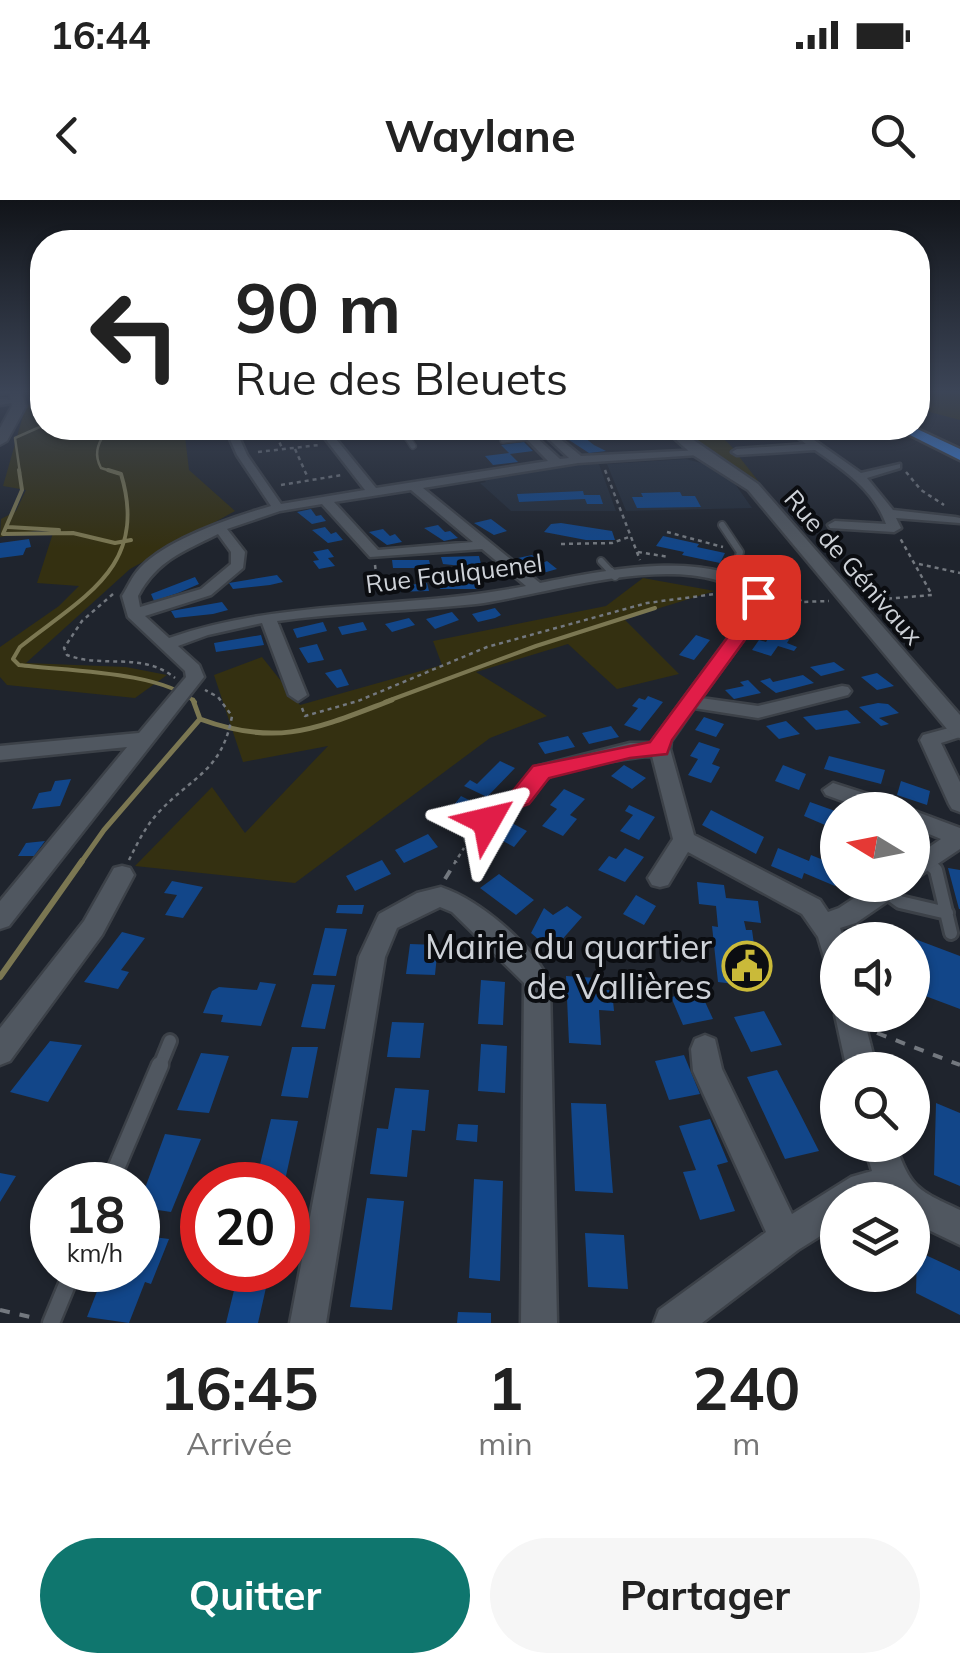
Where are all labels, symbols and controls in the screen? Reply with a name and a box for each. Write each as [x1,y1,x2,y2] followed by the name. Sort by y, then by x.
[50,11,151,59] text: 16:44
[384,107,576,163] text: Waylane
[40,108,95,163] icon: back
[865,108,920,163] icon: search
[235,263,401,351] text: 90 m
[70,270,200,400] icon: left
[235,350,568,406] text: Rue des Bleuets
[778,483,930,651] street label: Rue de Génivaux
[364,547,544,599] street label: Rue Faulquenel
[716,555,801,640] pin
[731,570,786,625] icon: arrive
[435,769,539,873] position arrow
[820,792,930,902] north arrow
[820,792,930,1292] map controls
[820,922,930,1032] button: sound
[425,924,712,1008] place label: Mairie du quartier de Vallières
[721,940,773,992] public building icon: Mairie du quartier de Vallières
[820,1052,930,1162] button: search
[180,1162,310,1292] speed limit sign: 20
[820,1182,930,1292] button: layers
[65,1183,125,1246] text: 18
[67,1237,123,1268] text: km/h
[160,1350,319,1425] text: 16:45
[487,1350,523,1425] text: 1
[692,1350,800,1425] text: 240
[186,1423,292,1463] text: Arrivée
[478,1423,533,1463] text: min
[732,1423,760,1463] text: m
[40,1538,470,1653] button: Quitter
[490,1538,920,1653] button: Partager

